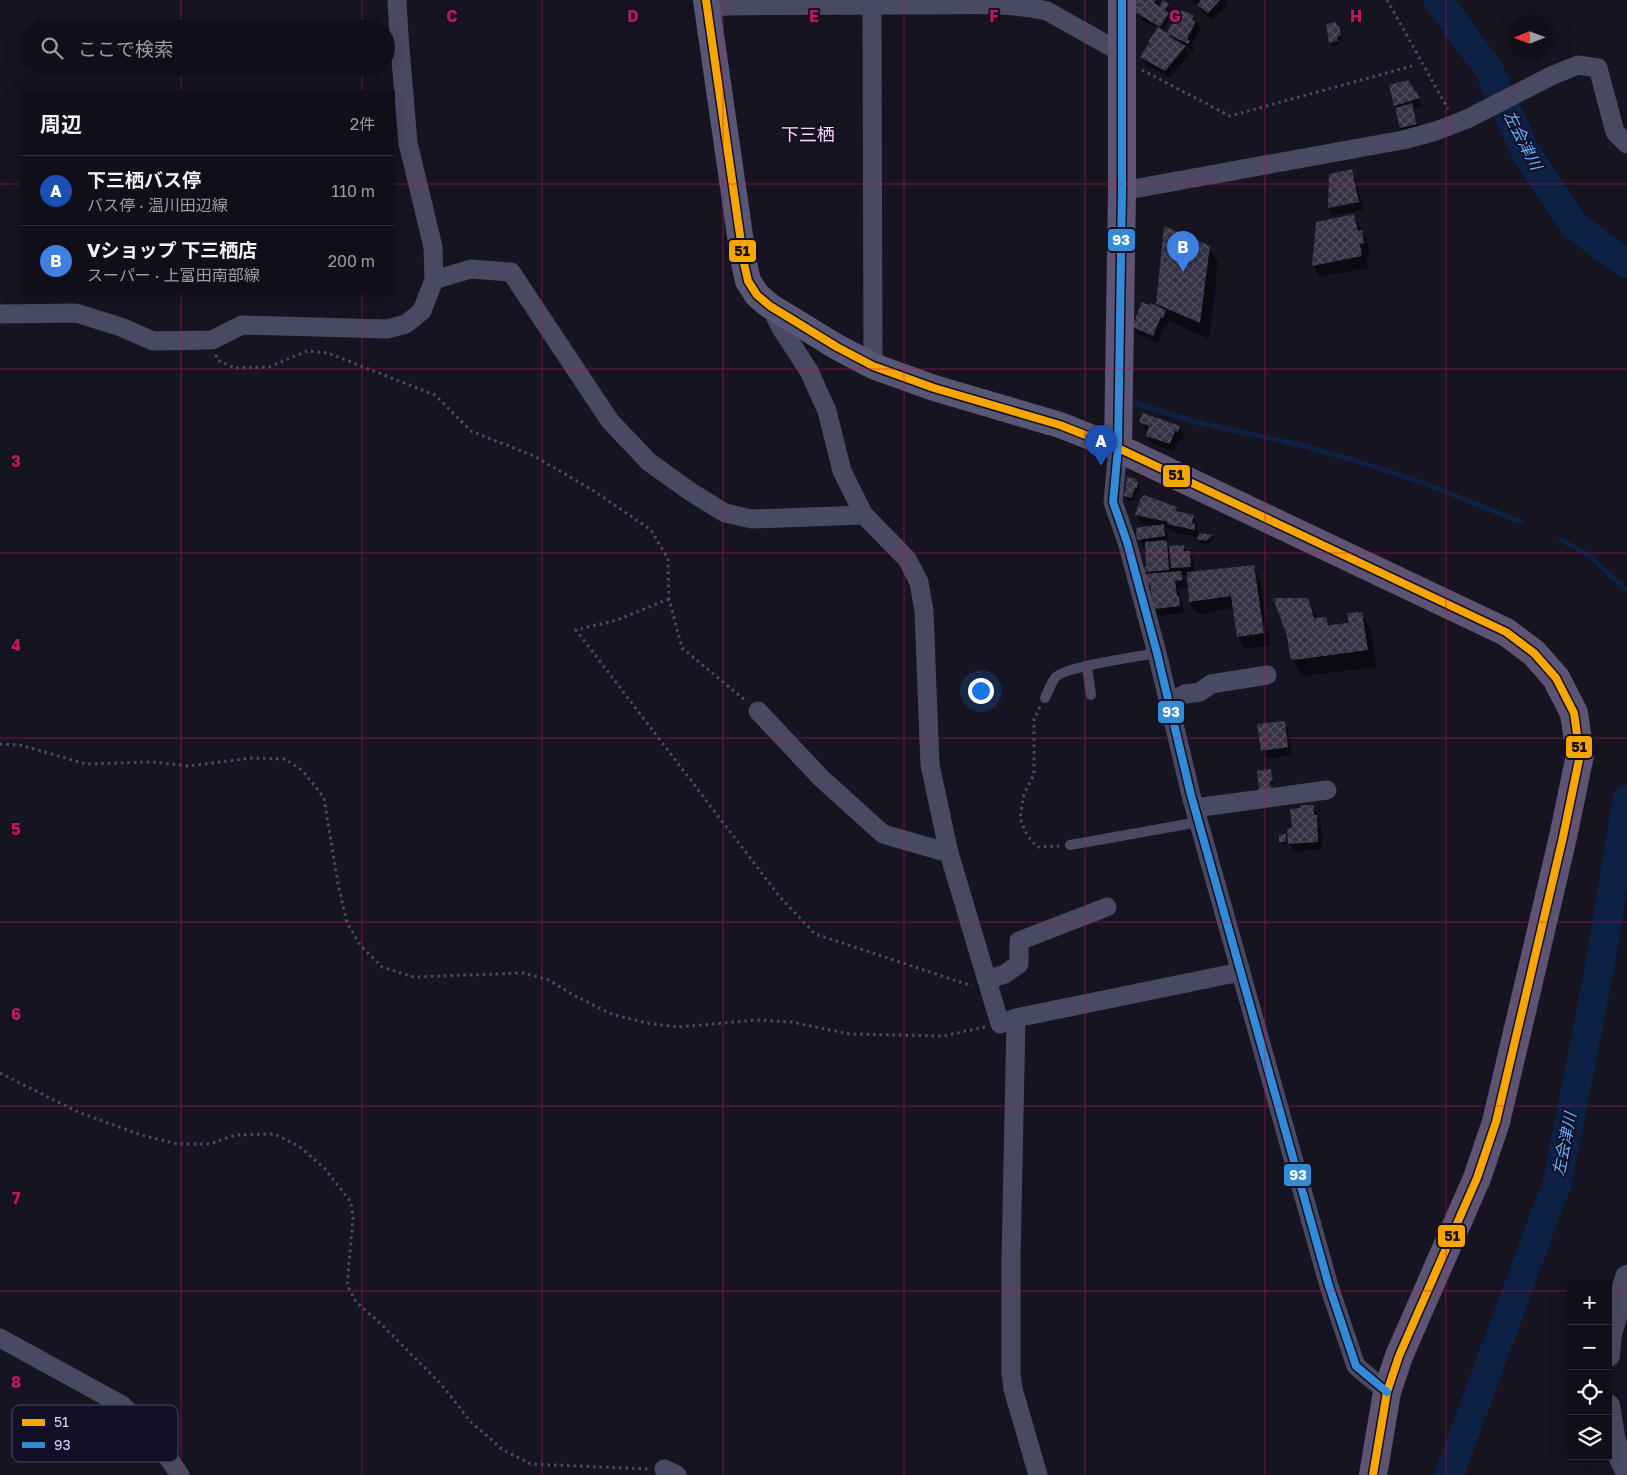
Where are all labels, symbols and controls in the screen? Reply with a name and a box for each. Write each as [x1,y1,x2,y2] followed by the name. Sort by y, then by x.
[446,6,458,26] text: C
[627,6,639,26] text: D
[809,6,819,26] text: E
[989,6,999,26] text: F
[1169,6,1181,26] text: G
[1350,6,1362,26] text: H
[1507,15,1552,60] north arrow
[20,20,395,75] search box
[38,34,66,62] icon: search
[78,37,173,60] text: ここで検索
[1500,107,1547,175] water label: 左会津川
[40,111,82,137] text: 周辺
[350,114,375,134] text: 2件
[781,123,835,145] district label: 下三栖
[87,168,201,191] text: 下三栖バス停
[50,181,62,201] text: A
[331,181,375,201] text: 110 m
[87,195,228,215] text: バス停 · 温川田辺線
[1107,228,1136,252] line badge: 93
[1112,231,1130,248] text: 93
[1167,231,1199,272] pin: B
[87,238,257,261] text: Vショップ 下三栖店
[728,239,757,263] line badge: 51
[734,242,750,259] text: 51
[50,251,62,271] text: B
[328,251,375,271] text: 200 m
[87,265,260,285] text: スーパー · 上富田南部線
[1085,425,1117,466] pin: A
[11,451,21,471] text: 3
[1162,464,1191,488] line badge: 51
[1168,466,1184,483] text: 51
[11,635,21,655] text: 4
[968,678,994,704] your location
[1157,700,1185,724] line badge: 93
[1162,703,1180,720] text: 93
[1565,735,1593,759] line badge: 51
[1571,738,1587,755] text: 51
[11,819,21,839] text: 5
[11,1004,21,1024] text: 6
[1548,1109,1580,1177] water label: 左会津川
[1283,1163,1312,1187] line badge: 93
[1289,1166,1307,1183] text: 93
[12,1188,21,1208] text: 7
[1437,1224,1466,1248] line badge: 51
[1444,1227,1460,1244] text: 51
[1567,1280,1612,1460] map controls
[1567,1280,1612,1325] button: +
[1567,1325,1612,1370] button: −
[1567,1370,1612,1415] button: locate
[11,1372,21,1392] text: 8
[12,1405,178,1462] legend
[54,1413,69,1430] text: 51
[1567,1415,1612,1460] button: layers
[54,1436,71,1453] text: 93

